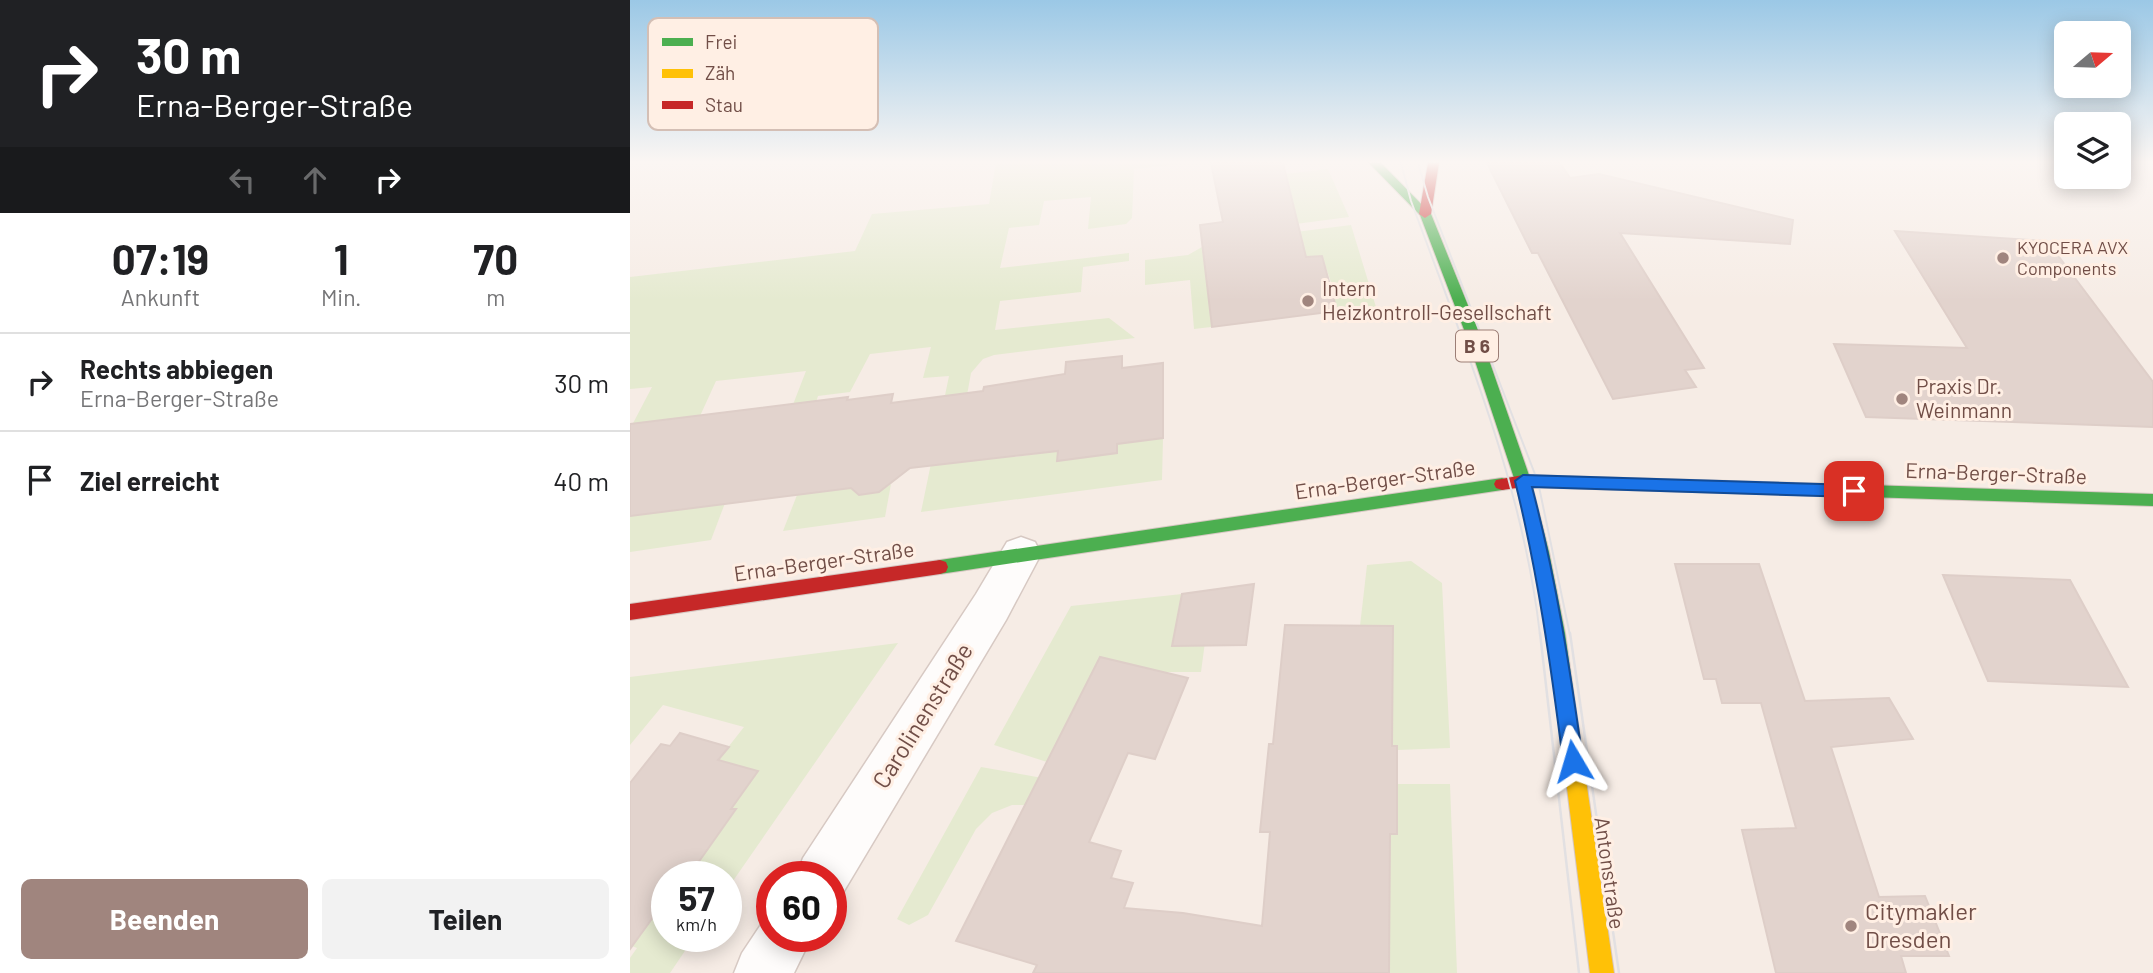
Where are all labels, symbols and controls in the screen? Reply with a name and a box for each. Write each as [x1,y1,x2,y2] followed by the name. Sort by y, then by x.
[648,18,878,130] legend
[2054,21,2132,98] north arrow
[2054,21,2131,189] map controls
[136,25,241,84] text: 30 m
[21,28,112,119] icon: right
[705,30,737,53] text: Frei
[705,61,735,84] text: Zäh
[136,85,413,123] text: Erna-Berger-Straße
[705,93,743,116] text: Stau
[2054,112,2131,189] button: layers
[223,161,261,199] icon: left
[296,161,334,199] icon: ahead
[369,161,407,199] icon: right
[112,233,209,283] text: 07:19
[334,233,349,283] text: 1
[473,233,518,283] text: 70
[2017,236,2128,279] place label: KYOCERA AVX Components
[1995,250,2011,266] marker: KYOCERA AVX Components
[1322,275,1552,324] place label: Intern Heizkontroll-Gesellschaft
[121,283,200,311] text: Ankunft
[321,283,362,311] text: Min.
[486,283,505,311] text: m
[1300,293,1316,309] marker: Intern Heizkontroll-Gesellschaft
[1456,330,1498,362] road number: B 6
[80,353,273,384] text: Rechts abbiegen
[21,363,59,401] icon: right
[554,367,609,398] text: 30 m
[1916,373,2012,422] place label: Praxis Dr. Weinmann
[80,384,279,412] text: Erna-Berger-Straße
[1894,391,1910,407] marker: Praxis Dr. Weinmann
[1293,453,1477,504] street label: Erna-Berger-Straße
[1905,457,2087,488] street label: Erna-Berger-Straße
[21,461,59,499] icon: arrive
[1824,461,1884,521] pin
[80,465,220,496] text: Ziel erreicht
[553,465,609,496] text: 40 m
[1835,472,1873,510] icon: arrive
[732,535,916,586] street label: Erna-Berger-Straße
[865,637,978,793] street label: Carolinenstraße
[1536,724,1610,798] position arrow
[1590,815,1631,931] street label: Antonstraße
[756,861,847,952] speed limit sign: 60
[678,876,715,918] text: 57
[21,879,308,959] button: Beenden
[322,879,609,959] button: Teilen
[1865,896,1977,953] place label: Citymakler Dresden
[676,913,717,935] text: km/h
[1843,918,1859,934] marker: Citymakler Dresden

